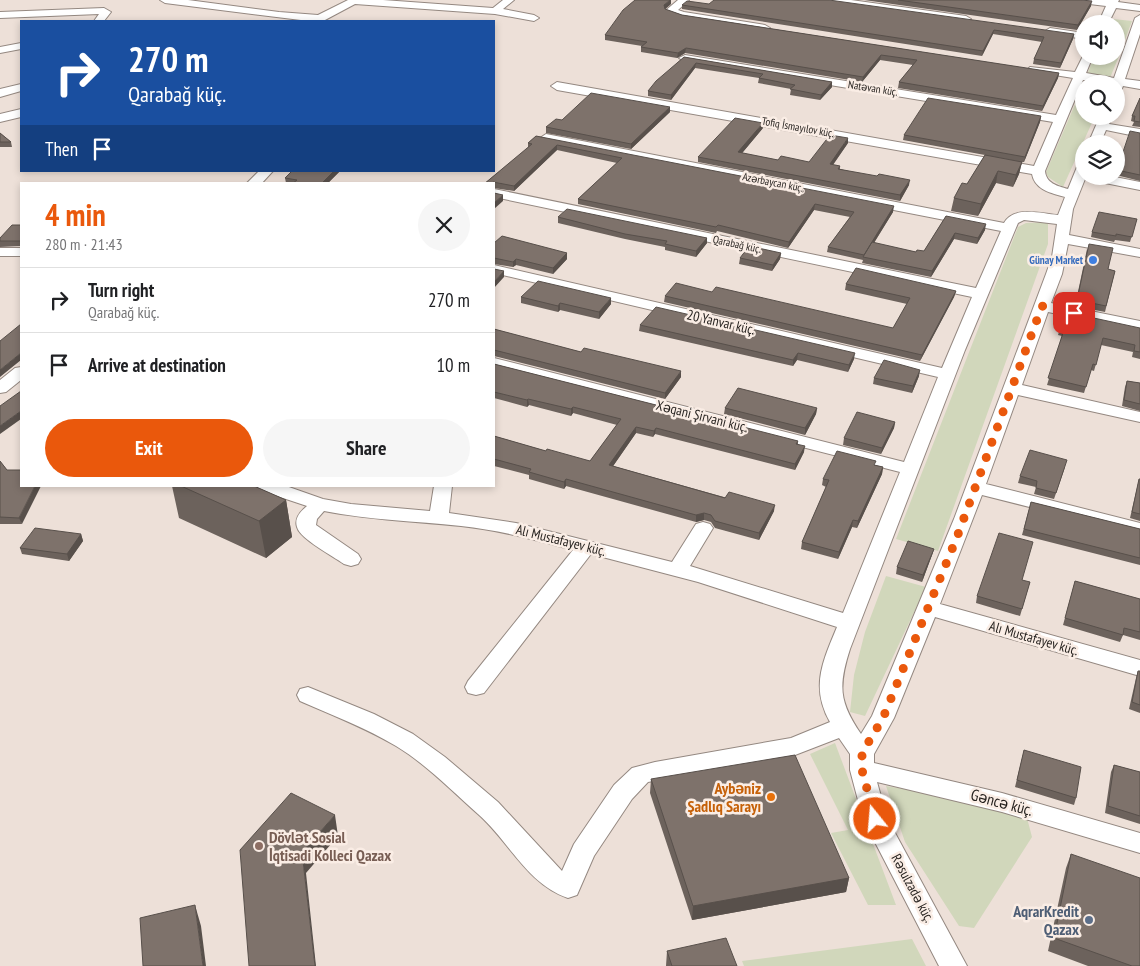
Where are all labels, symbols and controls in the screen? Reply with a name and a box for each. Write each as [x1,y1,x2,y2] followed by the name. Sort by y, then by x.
[1075,15,1125,185] map controls
[1075,15,1125,65] button: sound
[128,36,209,82] text: 270 m
[45,40,110,105] icon: right
[1075,75,1125,125] button: search
[847,77,899,99] street label: Natəvan küç.
[128,80,226,108] text: Qarabağ küç.
[761,114,835,140] street label: Tofiq İsmayılov küç.
[88,135,116,163] icon: arrive
[1075,135,1125,185] button: layers
[45,137,78,161] text: Then
[741,169,805,195] street label: Azərbaycan küç.
[45,195,106,234] text: 4 min
[418,199,470,251] button: close
[712,232,762,256] street label: Qarabağ küç.
[45,234,123,254] text: 280 m · 21:43
[1029,253,1084,267] place label: Günay Market
[1087,254,1099,266] marker: Günay Market
[88,278,154,302] text: Turn right
[45,286,73,314] icon: right
[428,288,470,312] text: 270 m
[1053,292,1095,334] pin
[1060,299,1088,327] icon: arrive
[88,302,159,322] text: Qarabağ küç.
[685,305,757,339] street label: 20 Yanvar küç.
[45,351,73,379] icon: arrive
[88,353,226,377] text: Arrive at destination
[437,353,470,377] text: 10 m
[654,396,750,436] street label: Xəqani Şirvani küç.
[45,419,253,477] button: Exit
[263,419,470,477] button: Share
[514,520,608,560] street label: Alı Mustafayev küç.
[987,617,1081,659] street label: Alı Mustafayev küç.
[687,778,761,816] place label: Aybəniz Şadlıq Sarayı
[969,784,1035,820] street label: Gəncə küç.
[765,791,777,803] marker: Aybəniz Şadlıq Sarayı
[848,792,900,844] position arrow
[269,827,391,865] place label: Dövlət Sosial İqtisadi Kolleci Qazax
[253,840,265,852] marker: Dövlət Sosial İqtisadi Kolleci Qazax
[887,851,939,925] street label: Rəsulzadə küç.
[1012,901,1079,939] place label: AqrarKredit Qazax
[1083,914,1095,926] marker: AqrarKredit Qazax

